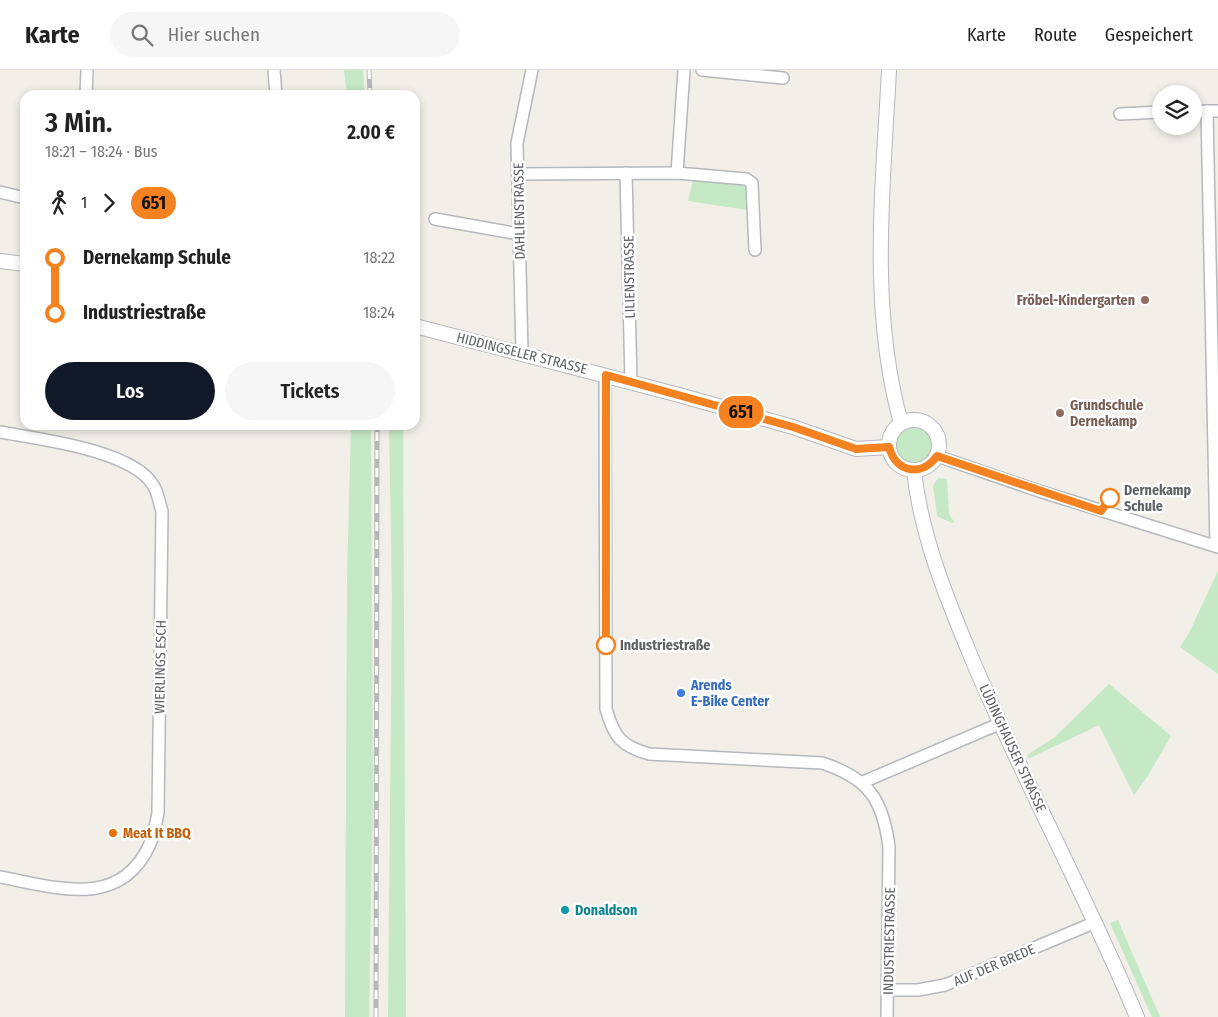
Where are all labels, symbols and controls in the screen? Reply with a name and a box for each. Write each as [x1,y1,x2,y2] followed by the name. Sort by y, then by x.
[110,12,460,57] search box
[25,21,80,49] text: Karte
[128,21,156,49] icon: search
[168,23,260,46] text: Hier suchen
[967,24,1006,46] text: Karte
[1034,24,1077,46] text: Route
[1105,24,1193,46] text: Gespeichert
[1152,85,1202,135] map controls
[1152,85,1202,135] button: layers
[45,106,112,139] text: 3 Min.
[347,121,395,144] text: 2.00 €
[45,142,158,161] text: 18:21 – 18:24 · Bus
[510,162,529,260] street label: DAHLIENSTRASSE
[45,189,73,217] icon: walk
[95,189,123,217] icon: forward
[141,192,166,214] text: 651
[81,193,87,212] text: 1
[620,235,639,319] street label: LILIENSTRASSE
[83,246,231,269] text: Dernekamp Schule
[363,248,395,267] text: 18:22
[1017,292,1135,309] place label: Fröbel-Kindergarten
[1139,294,1151,306] marker: Fröbel-Kindergarten
[83,301,206,324] text: Industriestraße
[363,303,395,322] text: 18:24
[455,329,589,378] street label: HIDDINGSELER STRASSE
[45,362,215,420] button: Los
[225,362,395,420] button: Tickets
[712,396,770,428] line badge: 651
[1070,397,1143,430] place label: Grundschule Dernekamp
[729,401,753,423] text: 651
[1054,407,1066,419] marker: Grundschule Dernekamp
[1124,482,1192,515] place label: Dernekamp Schule
[1100,488,1120,508] marker: Dernekamp Schule
[151,620,170,714] street label: WIERLINGS ESCH
[596,635,616,655] marker: Industriestraße
[620,637,710,654] place label: Industriestraße
[690,677,770,710] place label: Arends E-Bike Center
[975,681,1051,815] street label: LÜDINGHAUSER STRASSE
[675,687,687,699] marker: Arends E-Bike Center
[123,825,191,842] place label: Meat It BBQ
[107,827,119,839] marker: Meat It BBQ
[880,887,899,995] street label: INDUSTRIESTRASSE
[575,902,637,919] place label: Donaldson
[559,904,571,916] marker: Donaldson
[951,940,1038,990] street label: AUF DER BREDE

